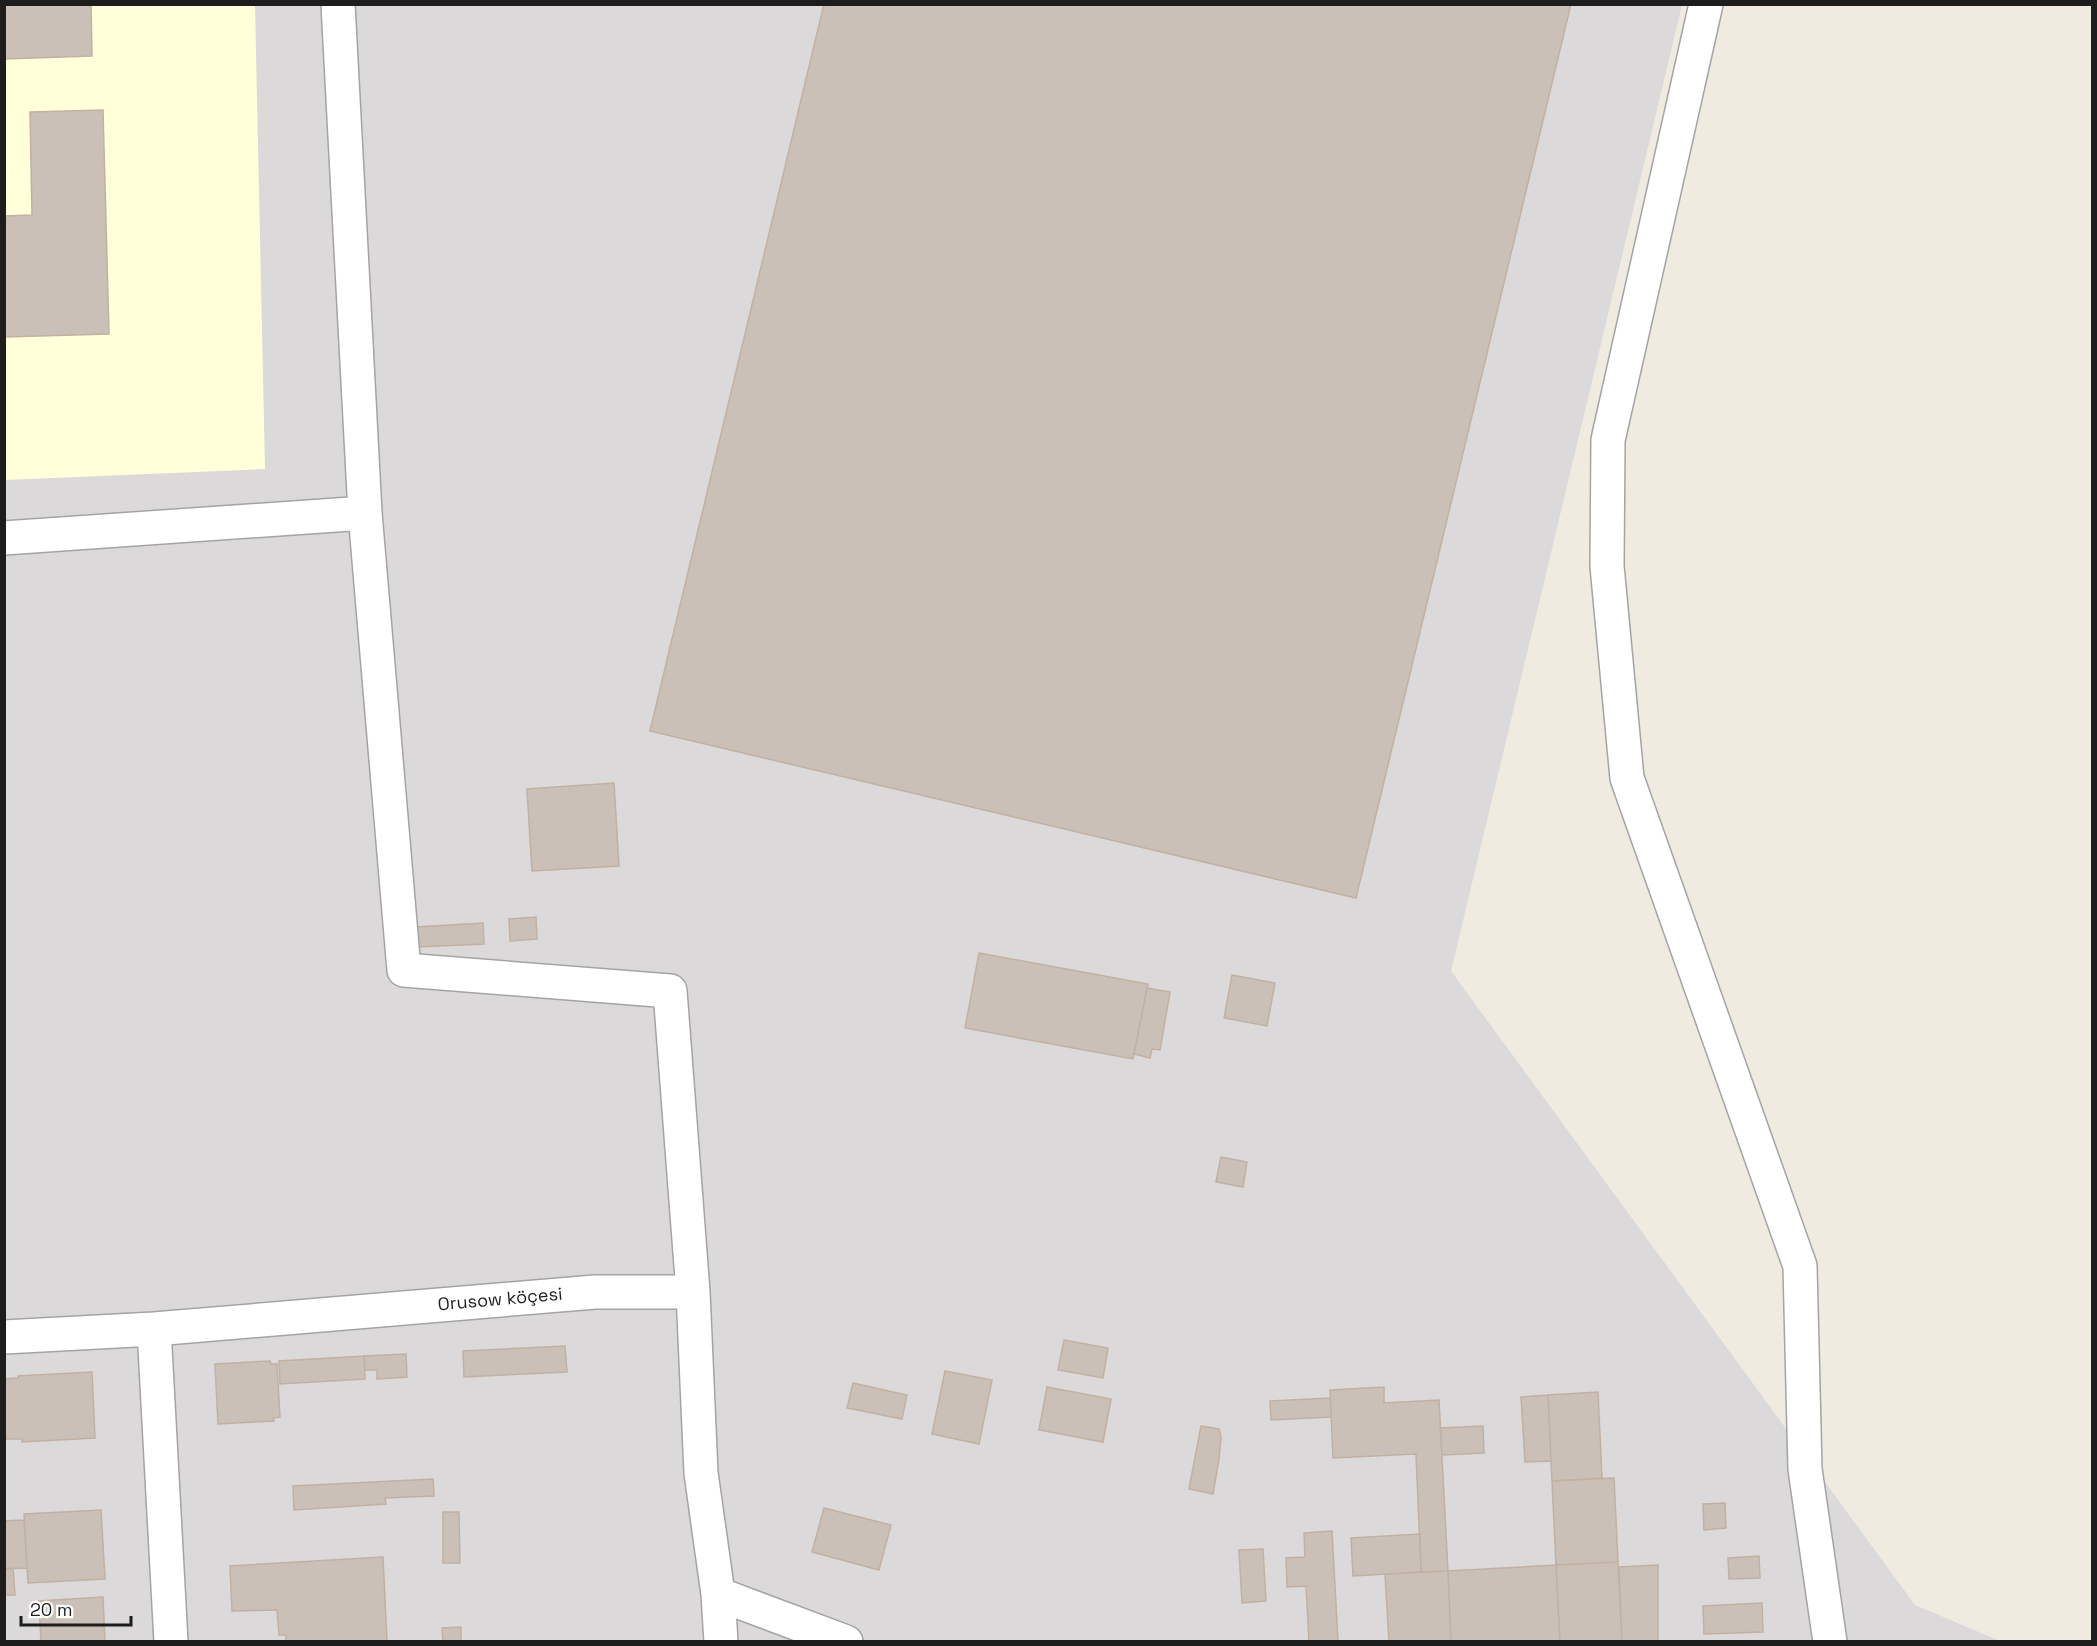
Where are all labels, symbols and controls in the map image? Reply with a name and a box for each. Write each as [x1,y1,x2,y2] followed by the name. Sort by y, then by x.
[437,1282,563,1315] street label: Orusow köçesi
[21,1589,130,1627] scale bar
[30,1598,73,1621] text: 20 m

